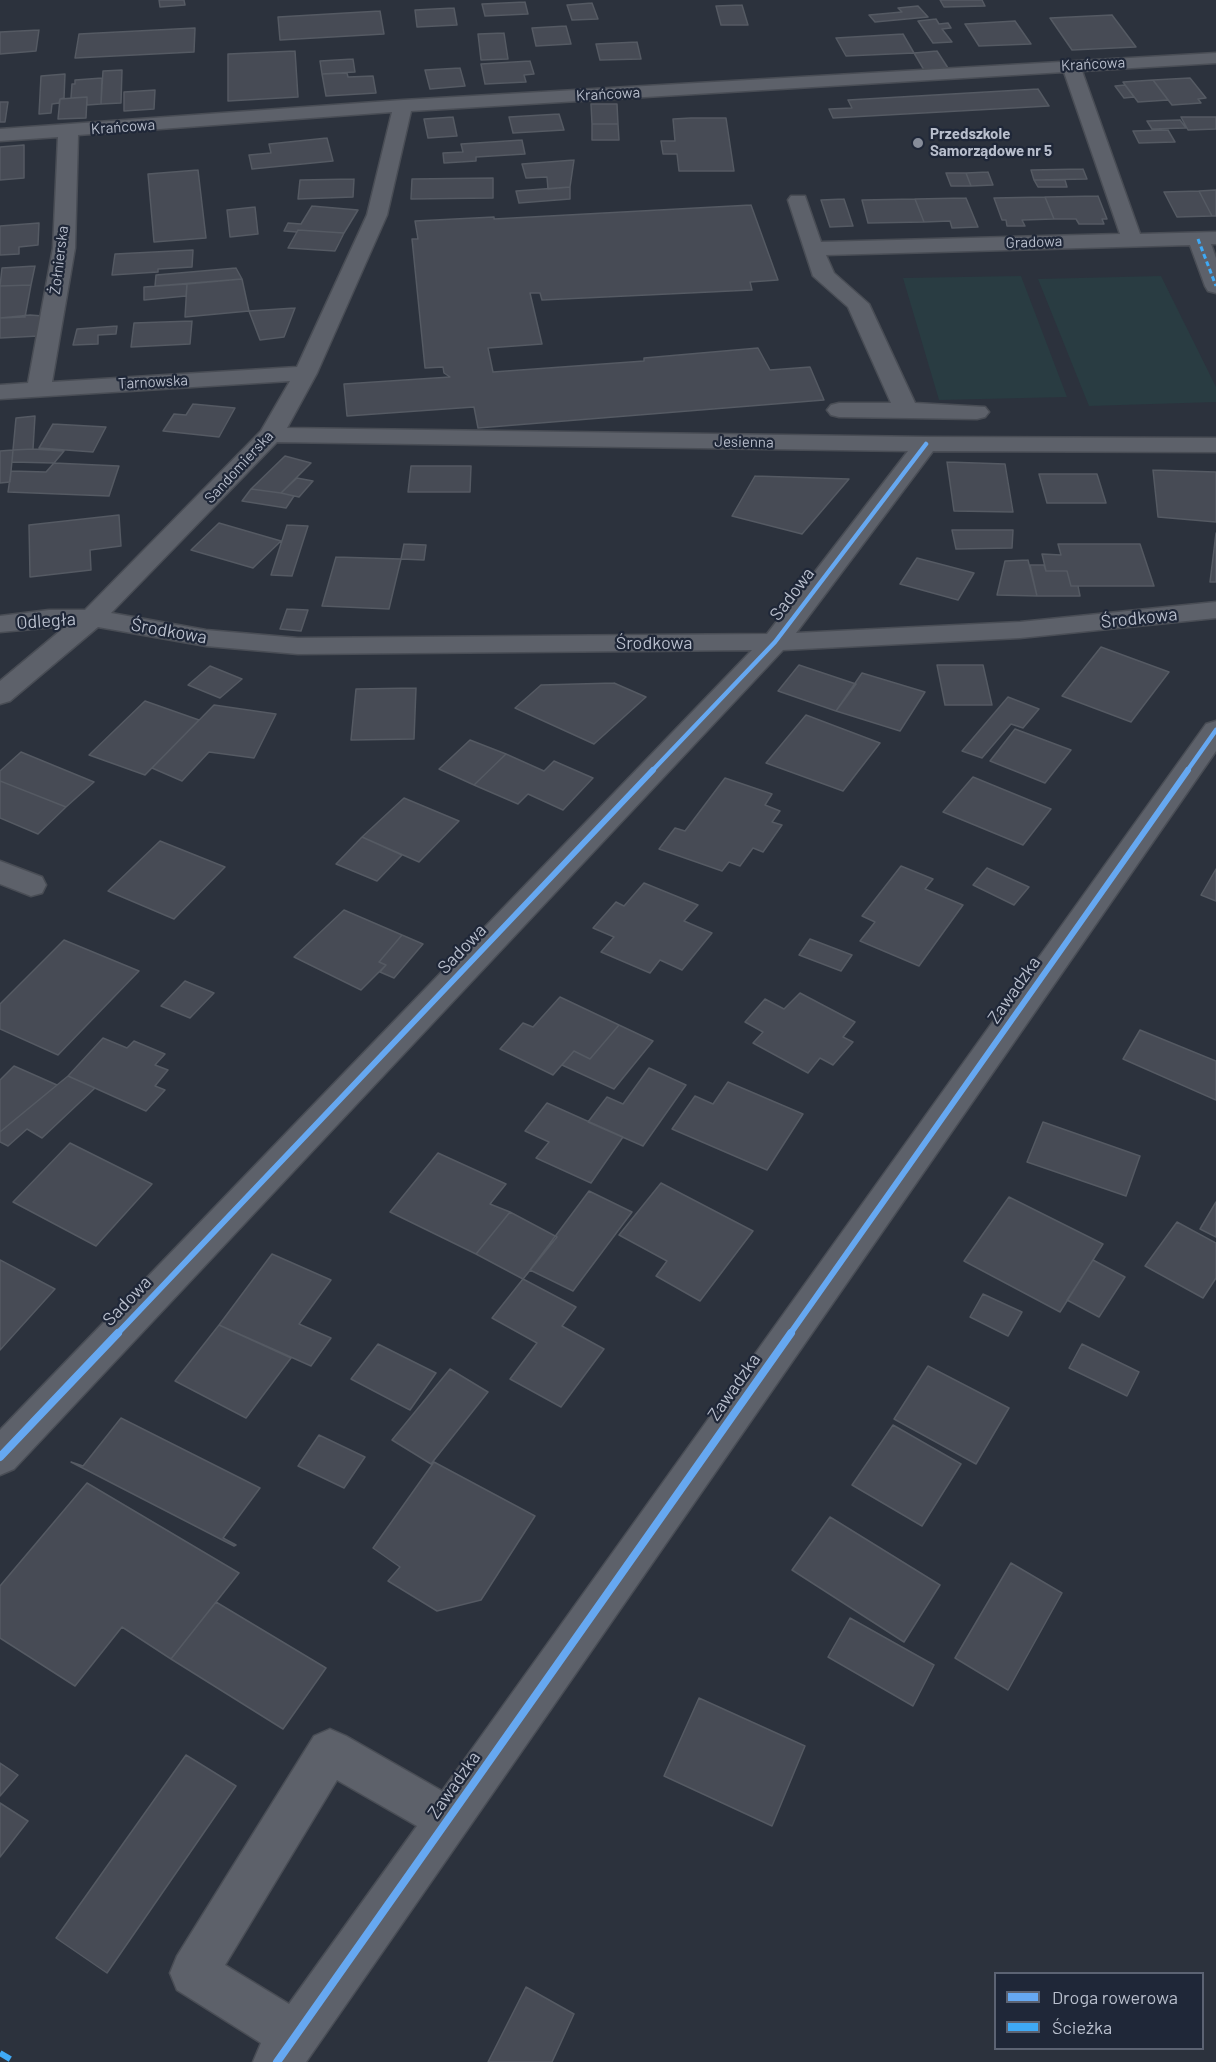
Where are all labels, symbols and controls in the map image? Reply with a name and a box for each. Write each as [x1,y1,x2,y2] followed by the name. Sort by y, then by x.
[1060,53,1126,75] street label: Krańcowa
[575,83,641,105] street label: Krańcowa
[90,116,156,138] street label: Krańcowa
[930,125,1052,160] place label: Przedszkole Samorządowe nr 5
[911,136,925,150] marker: Przedszkole Samorządowe nr 5
[46,225,72,295] street label: Żołnierska
[1005,232,1063,252] street label: Gradowa
[118,371,188,393] street label: Tarnowska
[201,427,277,507] street label: Sandomierska
[714,432,774,452] street label: Jesienna
[765,563,819,625] street label: Sadowa
[1100,603,1178,633] street label: Środkowa
[15,608,77,634] street label: Odległa
[129,614,209,648] street label: Środkowa
[616,632,692,654] street label: Środkowa
[433,920,491,978] street label: Sadowa
[983,952,1045,1028] street label: Zawadzka
[98,1272,156,1330] street label: Sadowa
[703,1349,765,1425] street label: Zawadzka
[423,1747,485,1823] street label: Zawadzka
[994,1972,1204,2050] legend
[1052,1986,1178,2008] text: Droga rowerowa
[1052,2016,1112,2038] text: Ścieżka

